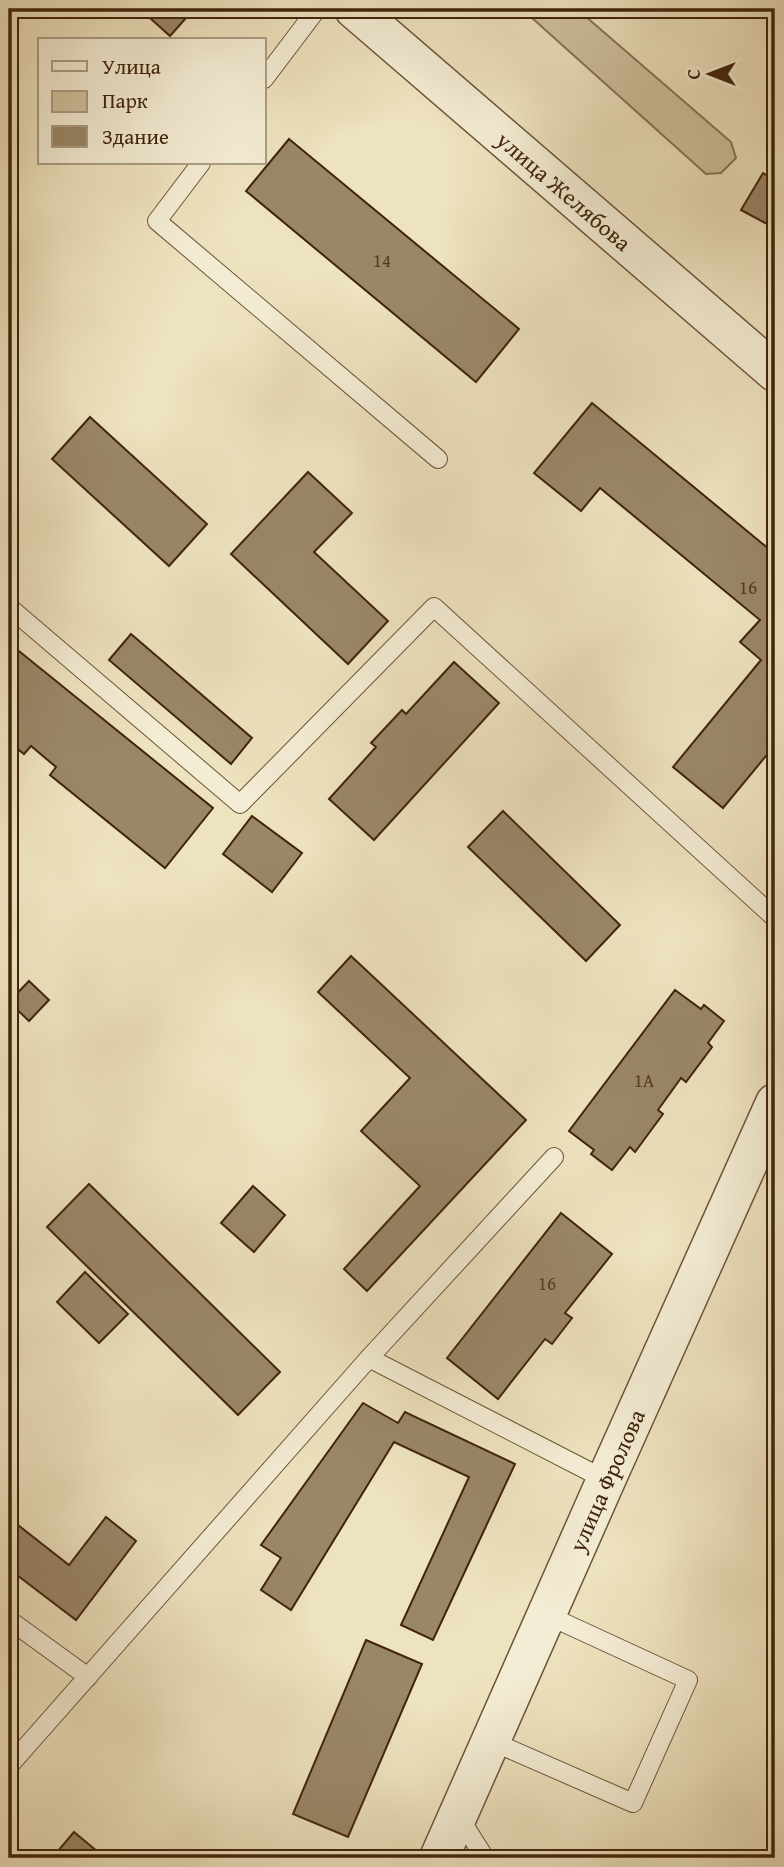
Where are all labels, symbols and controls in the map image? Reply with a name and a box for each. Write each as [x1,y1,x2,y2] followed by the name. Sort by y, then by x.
[38,38,266,164] legend
[676,38,746,108] north arrow
[102,51,161,82] text: Улица
[679,68,707,79] text: С
[102,85,148,116] text: Парк
[102,121,169,152] text: Здание
[489,122,639,258] street label: улица Желябова
[373,246,391,274] house number: 14
[739,573,757,601] house number: 16
[634,1066,655,1094] house number: 1А
[538,1269,556,1297] house number: 16
[560,1404,652,1558] street label: улица Фролова

